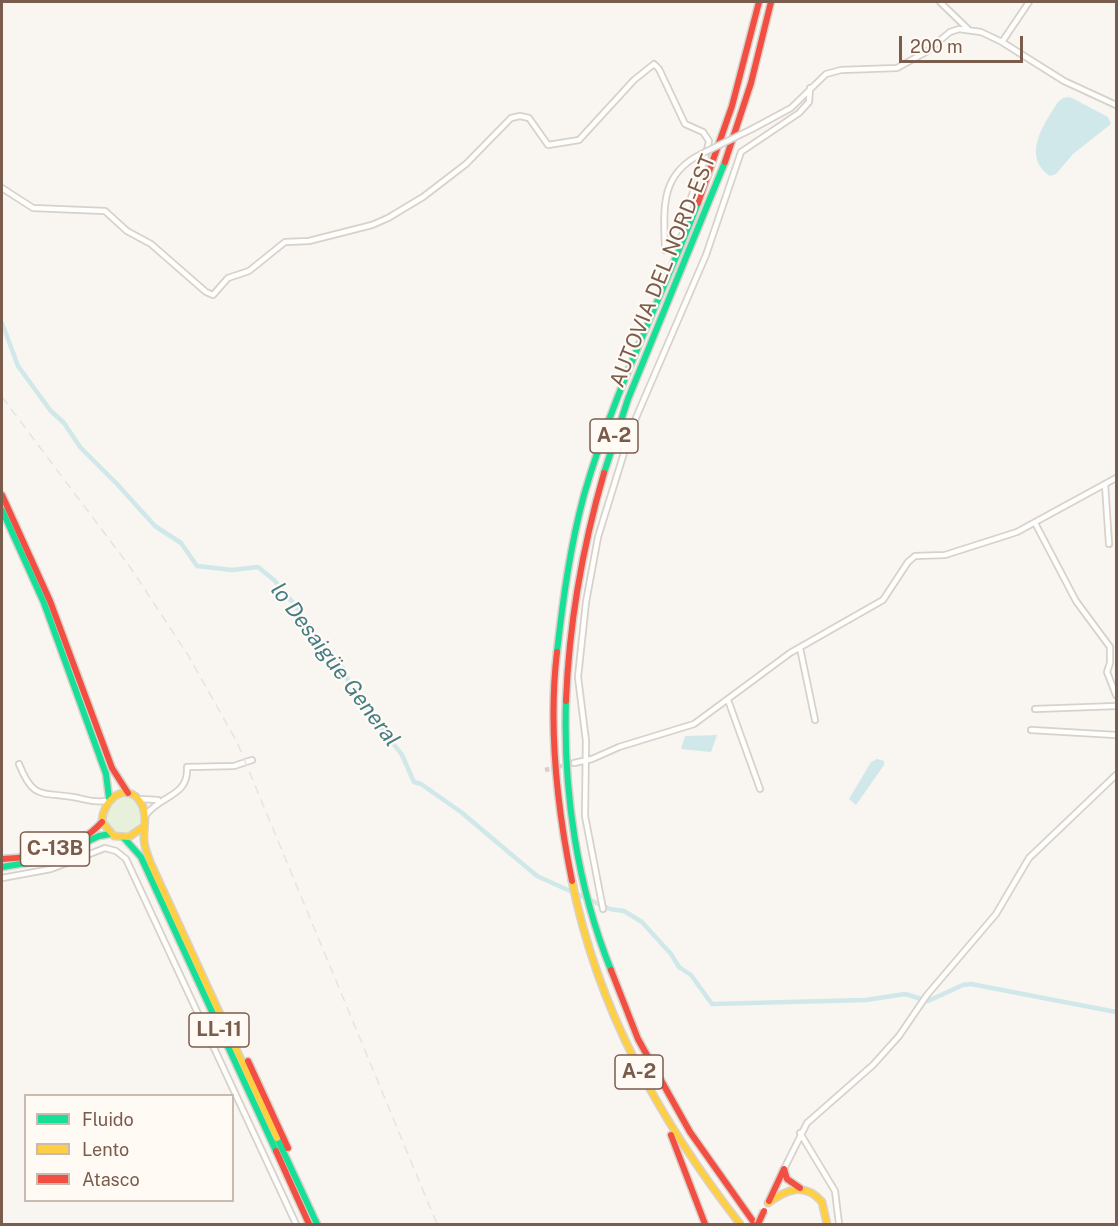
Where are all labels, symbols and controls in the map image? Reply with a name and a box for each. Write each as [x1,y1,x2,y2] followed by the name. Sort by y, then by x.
[902,24,1026,62] scale bar
[910,36,963,57] text: 200 m
[605,151,721,391] street label: AUTOVIA DEL NORD-EST
[590,419,638,453] road number: A-2
[265,578,405,752] water label: lo Desaigüe General
[20,832,90,866] road number: C-13B
[189,1013,249,1047] road number: LL-11
[615,1055,663,1089] road number: A-2
[24,1094,234,1202] legend
[82,1109,134,1130] text: Fluido
[82,1139,129,1160] text: Lento
[82,1169,140,1190] text: Atasco

